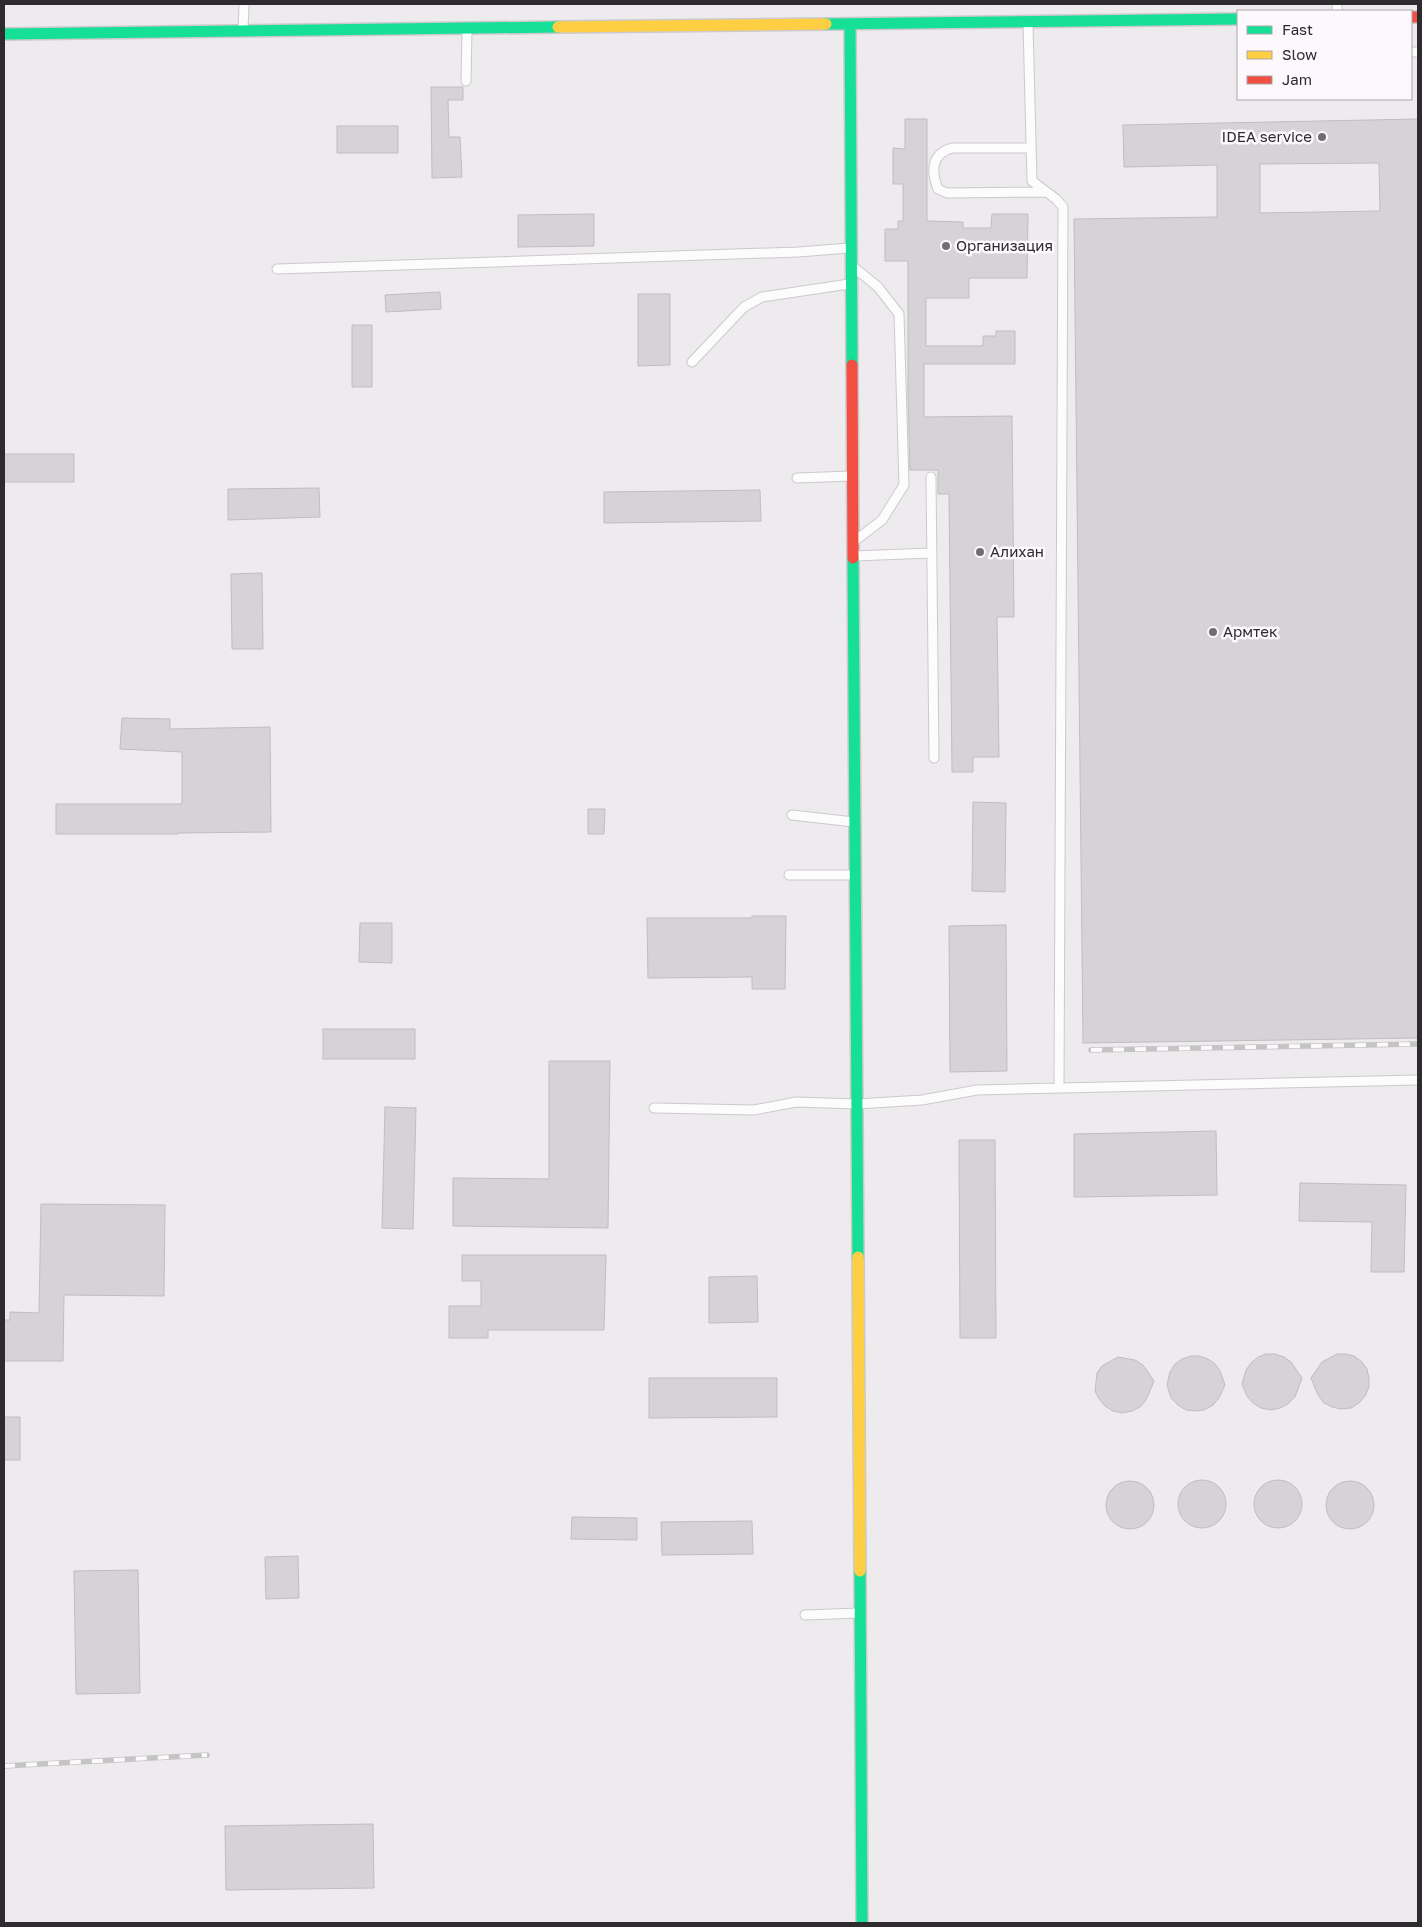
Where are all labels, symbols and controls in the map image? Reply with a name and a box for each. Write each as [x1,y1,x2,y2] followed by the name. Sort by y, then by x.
[1237,10,1412,100] legend
[1282,20,1313,38] text: Fast
[1282,45,1317,63] text: Slow
[1282,70,1312,88] text: Jam
[1222,127,1312,145] place label: IDEA service
[1316,131,1328,143] marker: IDEA service
[956,236,1053,254] place label: Организация
[940,240,952,252] marker: Организация
[990,542,1044,560] place label: Алихан
[974,546,986,558] marker: Алихан
[1223,622,1278,640] place label: Армтек
[1207,626,1219,638] marker: Армтек

